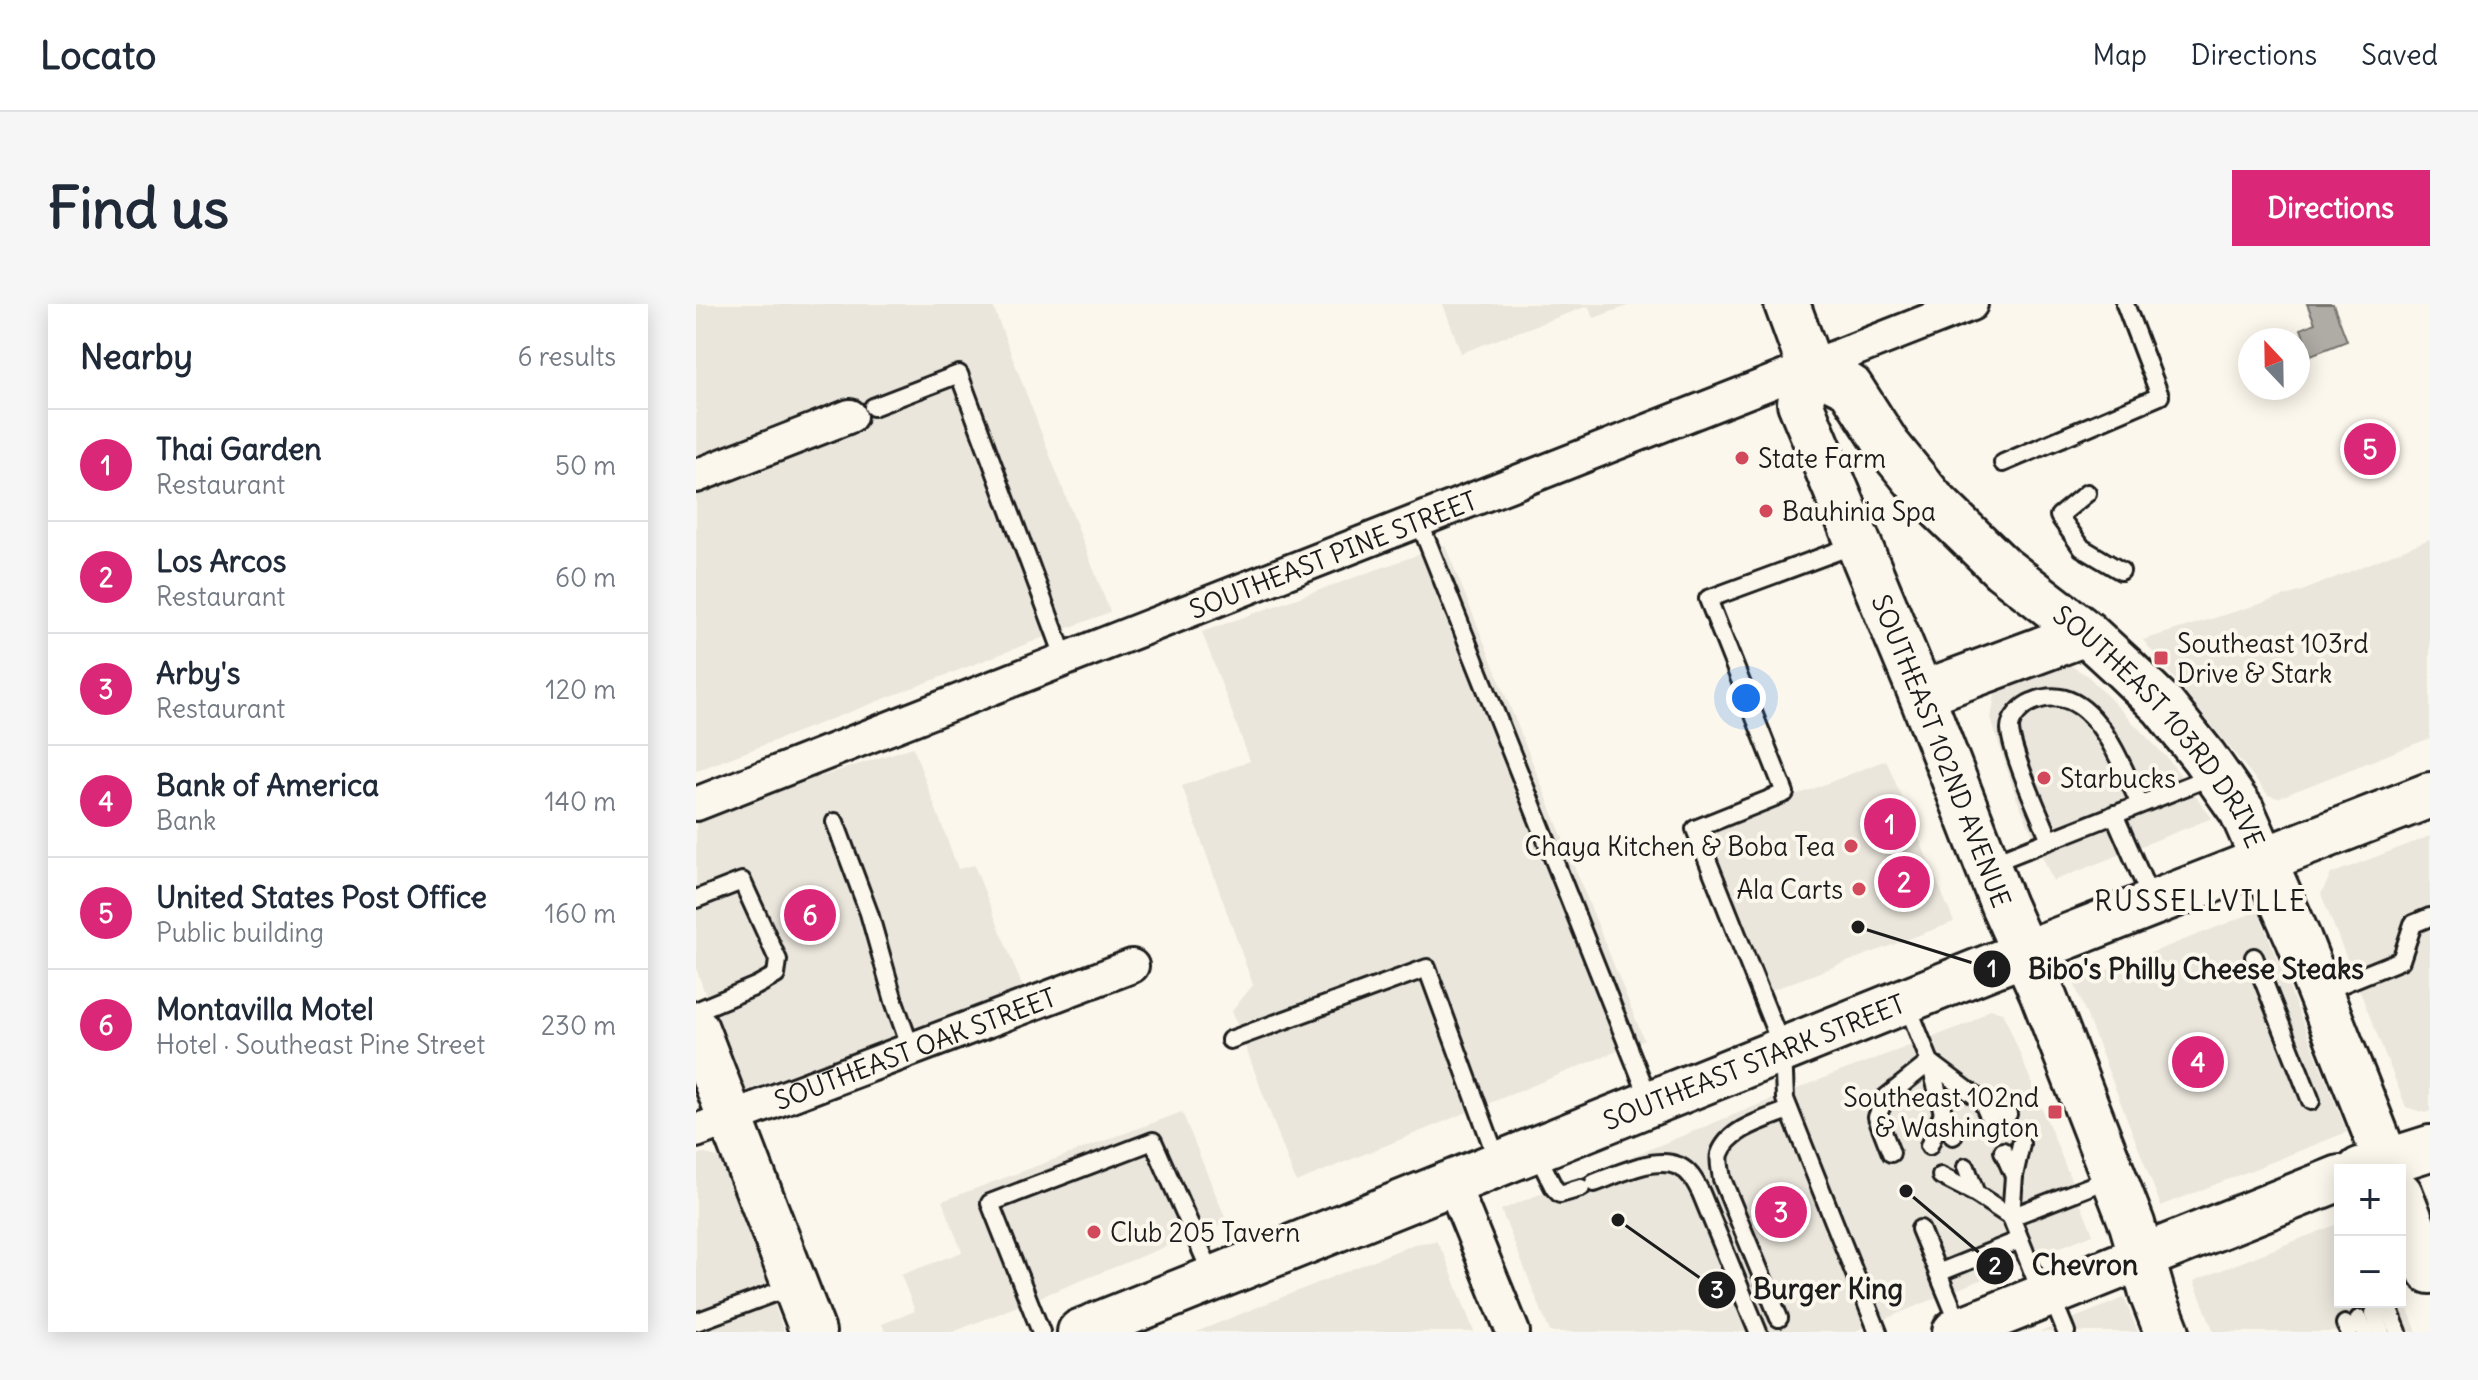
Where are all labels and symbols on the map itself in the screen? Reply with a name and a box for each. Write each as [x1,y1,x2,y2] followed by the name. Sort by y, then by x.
[2238,328,2310,400] north arrow
[2344,419,2396,479] pin: 5
[1758,442,1886,475] place label: State Farm
[1733,449,1751,467] marker: State Farm
[1184,483,1481,625] street label: SOUTHEAST PINE STREET
[1782,495,1936,528] place label: Bauhinia Spa
[1757,502,1775,520] marker: Bauhinia Spa
[1865,591,2019,911] street label: SOUTHEAST 102ND AVENUE
[2047,598,2273,853] street label: SOUTHEAST 103RD DRIVE
[2177,627,2368,690] place label: Southeast 103rd Drive & Stark
[2152,649,2170,667] marker: Southeast 103rd Drive & Stark
[1726,678,1766,718] your location
[2060,762,2176,795] place label: Starbucks
[2035,769,2053,787] marker: Starbucks
[1864,794,1916,854] pin: 1
[1524,830,1835,863] place label: Chaya Kitchen & Boba Tea
[1842,837,1860,855] marker: Chaya Kitchen & Boba Tea
[1878,852,1930,912] pin: 2
[1737,873,1843,906] place label: Ala Carts
[1850,880,1868,898] marker: Ala Carts
[2094,883,2308,919] district label: RUSSELLVILLE
[784,885,836,945] pin: 6
[1972,943,2380,995] callout: Bibo's Philly Cheese Steaks
[2028,951,2364,987] text: Bibo's Philly Cheese Steaks
[1987,953,1997,983] text: 1
[769,980,1060,1116] street label: SOUTHEAST OAK STREET
[1598,986,1909,1137] street label: SOUTHEAST STARK STREET
[2172,1032,2224,1092] pin: 4
[1843,1081,2039,1144] place label: Southeast 102nd & Washington
[2046,1103,2064,1121] marker: Southeast 102nd & Washington
[1755,1182,1807,1242] pin: 3
[1110,1216,1300,1249] place label: Club 205 Tavern
[1085,1223,1103,1241] marker: Club 205 Tavern
[1975,1240,2154,1292] callout: Chevron
[2032,1247,2138,1283] text: Chevron
[1988,1250,2002,1280] text: 2
[1697,1264,1919,1316] callout: Burger King
[1753,1271,1903,1307] text: Burger King
[1710,1274,1724,1304] text: 3

